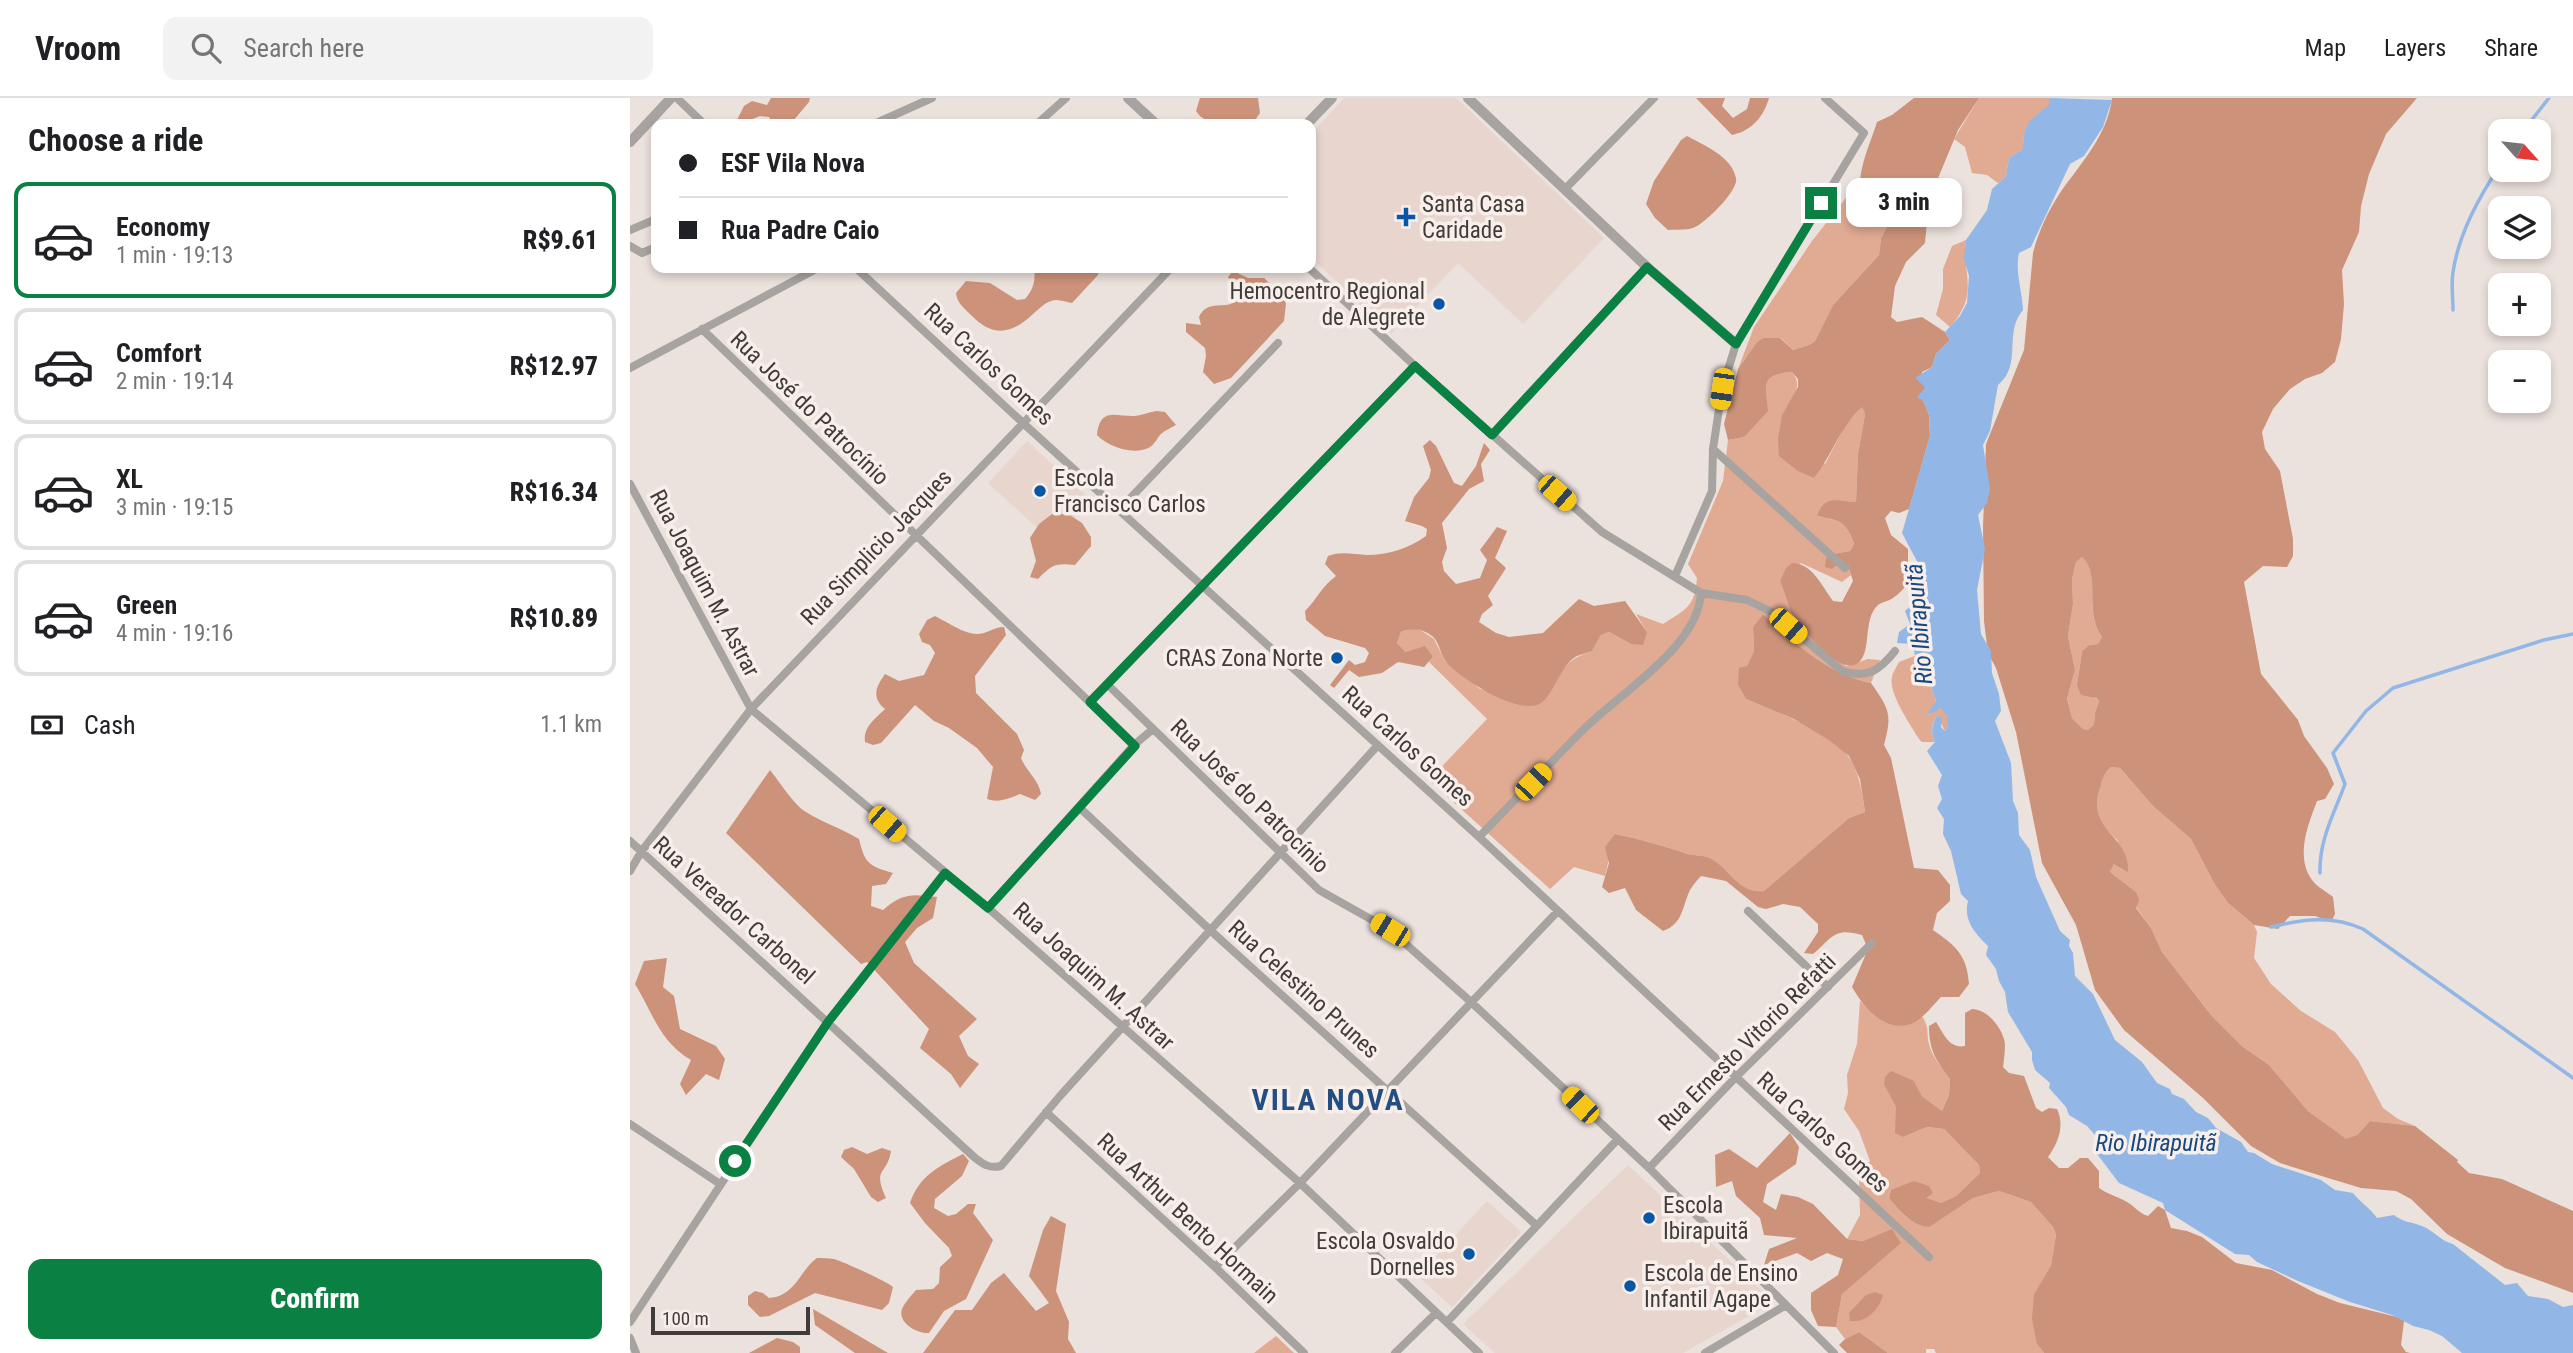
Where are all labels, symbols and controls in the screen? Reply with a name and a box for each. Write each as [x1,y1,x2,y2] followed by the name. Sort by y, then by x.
[163,17,653,80] search box
[35,29,121,68] text: Vroom
[187,29,225,67] icon: search
[243,33,364,63] text: Search here
[2305,34,2346,62] text: Map
[2384,34,2446,62] text: Layers
[2484,34,2538,62] text: Share
[2488,119,2552,182] north arrow
[2488,119,2551,413] map controls
[28,121,203,159] text: Choose a ride
[721,148,865,178] text: ESF Vila Nova
[1846,178,1961,228] callout: 3 min
[1805,187,1837,219] route end
[1878,189,1930,216] text: 3 min
[1422,191,1525,244] place label: Santa Casa Caridade
[2488,196,2551,259] button: layers
[1396,207,1416,227] marker: Santa Casa Caridade
[32,209,95,272] icon: car
[116,212,210,242] text: Economy
[721,215,880,245] text: Rua Padre Caio
[523,225,598,255] text: R$9.61
[116,242,233,269] text: 1 min · 19:13
[2488,273,2551,336] button: +
[1230,278,1425,331] place label: Hemocentro Regional de Alegrete
[1431,296,1447,312] marker: Hemocentro Regional de Alegrete
[918,298,1059,431] street label: Rua Carlos Gomes
[725,326,895,491] street label: Rua José do Patrocínio
[32,335,95,398] icon: car
[116,338,202,368] text: Comfort
[2488,350,2551,413] button: −
[510,351,598,381] text: R$12.97
[1709,367,1736,411] car
[116,368,233,395] text: 2 min · 19:14
[32,461,95,524] icon: car
[116,464,143,494] text: XL
[795,464,957,631] street label: Rua Simplicio Jacques
[1054,465,1206,518] place label: Escola Francisco Carlos
[1535,471,1580,515] car
[510,477,598,507] text: R$16.34
[1032,483,1048,499] marker: Escola Francisco Carlos
[644,485,765,681] street label: Rua Joaquim M. Astrar
[116,494,233,521] text: 3 min · 19:15
[1900,562,1938,686] water label: Rio Ibirapuitã
[32,587,95,650] icon: car
[116,590,177,620] text: Green
[510,603,598,633] text: R$10.89
[1766,604,1811,648] car
[116,620,233,647] text: 4 min · 19:16
[1166,645,1323,672] place label: CRAS Zona Norte
[1329,650,1345,666] marker: CRAS Zona Norte
[1337,680,1479,812] street label: Rua Carlos Gomes
[28,706,66,744] icon: cash
[84,710,136,740] text: Cash
[540,711,602,738] text: 1.1 km
[1165,714,1335,879] street label: Rua José do Patrocínio
[1511,760,1556,804] car
[865,802,910,846] car
[647,831,820,990] street label: Rua Vereador Carbonel
[1007,897,1180,1056] street label: Rua Joaquim M. Astrar
[1367,910,1414,950] car
[1223,915,1385,1064] street label: Rua Celestino Prunes
[1653,948,1842,1137] street label: Rua Ernesto Vitorio Refatti
[1752,1066,1894,1198] street label: Rua Carlos Gomes
[1251,1082,1405,1117] district label: VILA NOVA
[1558,1083,1603,1127] car
[1092,1128,1284,1309] street label: Rua Arthur Bento Hormain
[2095,1129,2217,1157] water label: Rio Ibirapuitã
[719,1145,751,1177] route start
[1663,1192,1749,1245] place label: Escola Ibirapuitã
[1641,1210,1657,1226] marker: Escola Ibirapuitã
[1316,1228,1455,1281] place label: Escola Osvaldo Dornelles
[1461,1246,1477,1262] marker: Escola Osvaldo Dornelles
[28,1259,602,1339] button: Confirm
[1644,1260,1798,1313] place label: Escola de Ensino Infantil Agape
[1622,1278,1638,1294] marker: Escola de Ensino Infantil Agape
[651,1304,810,1336] scale bar
[662,1307,709,1330] text: 100 m

